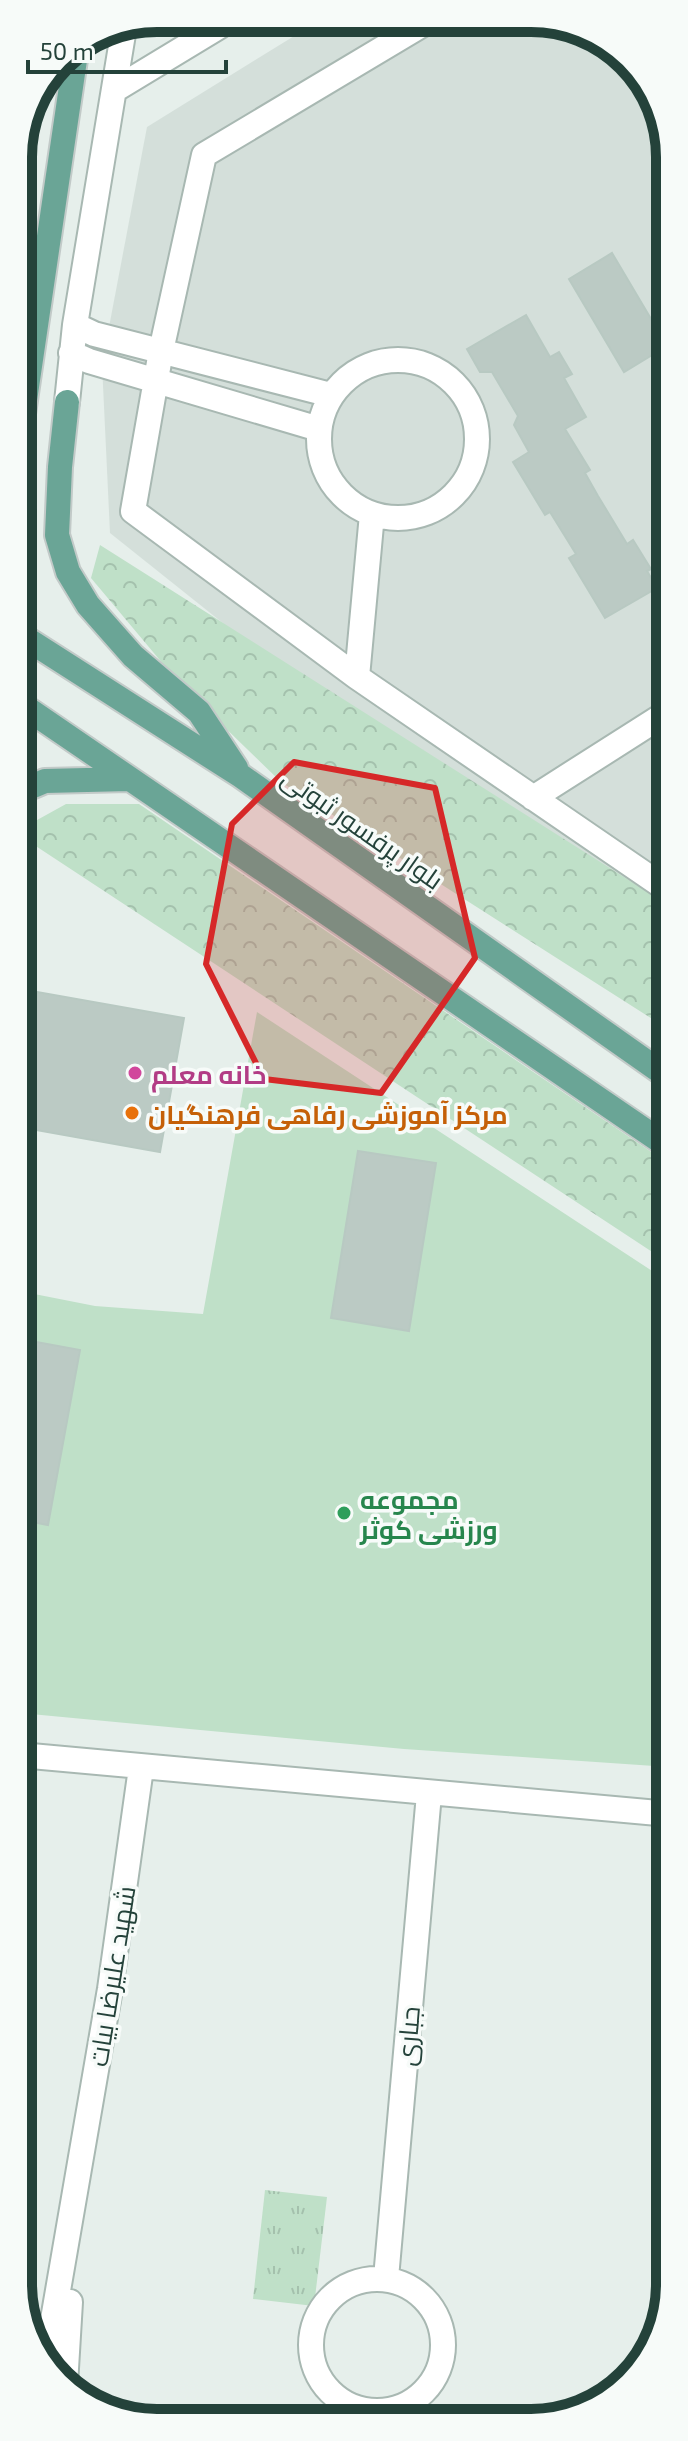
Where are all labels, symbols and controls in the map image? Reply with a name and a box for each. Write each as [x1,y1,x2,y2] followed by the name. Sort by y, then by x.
[28,24,226,74] scale bar
[40,36,94,65] text: 50 m
[275,761,450,898] street label: بلوار پرفسور ثبوتی
[151,1058,267,1093] place label: خانه معلم
[126,1064,144,1082] marker: خانه معلم
[148,1098,508,1131] place label: مرکز آموزشی رفاهی فرهنگیان
[123,1104,141,1122] marker: مرکز آموزشی رفاهی فرهنگیان
[359,1483,498,1546] place label: مجموعه ورزشی کوثر
[335,1504,353,1522] marker: مجموعه ورزشی کوثر
[81,1883,143,2069] street label: شهید علیرضا بیات
[389,2005,426,2067] street label: جباری

